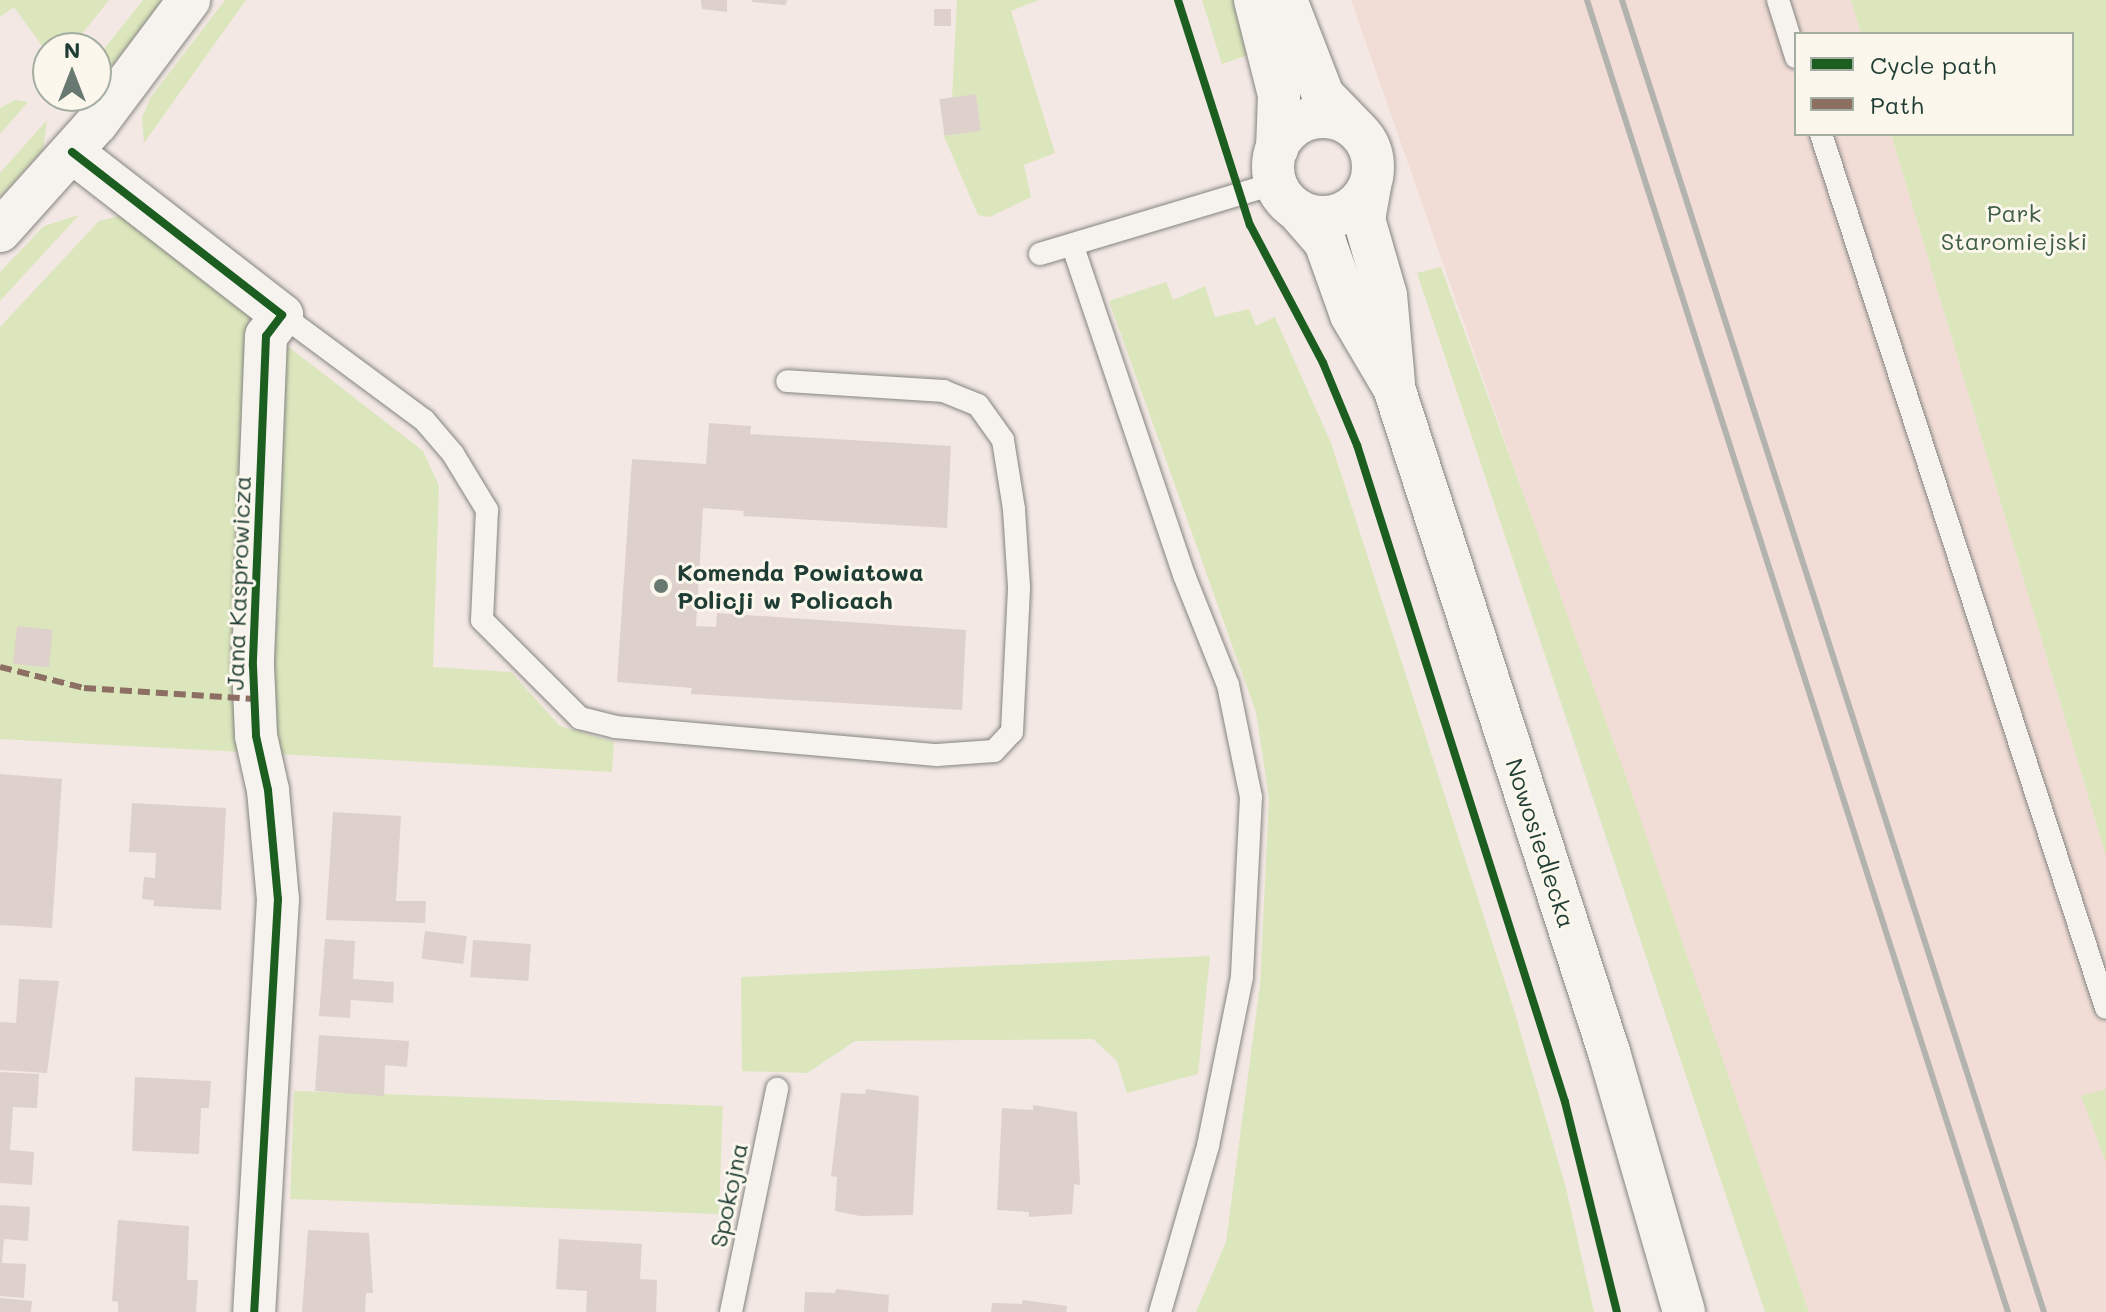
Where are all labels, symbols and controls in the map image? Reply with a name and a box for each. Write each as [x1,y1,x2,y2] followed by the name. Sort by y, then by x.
[32,32,112,112] north arrow
[1794,32,2074,136] legend
[64,35,80,64] text: N
[1870,49,1996,80] text: Cycle path
[1870,89,1924,120] text: Path
[1941,199,2087,255] park label: Park Staromiejski
[220,475,256,691] street label: Jana Kasprowicza
[677,558,924,614] place label: Komenda Powiatowa Policji w Policach
[652,577,670,595] marker: Komenda Powiatowa Policji w Policach
[1500,755,1582,931] street label: Nowosiedlecka
[703,1140,753,1250] street label: Spokojna

